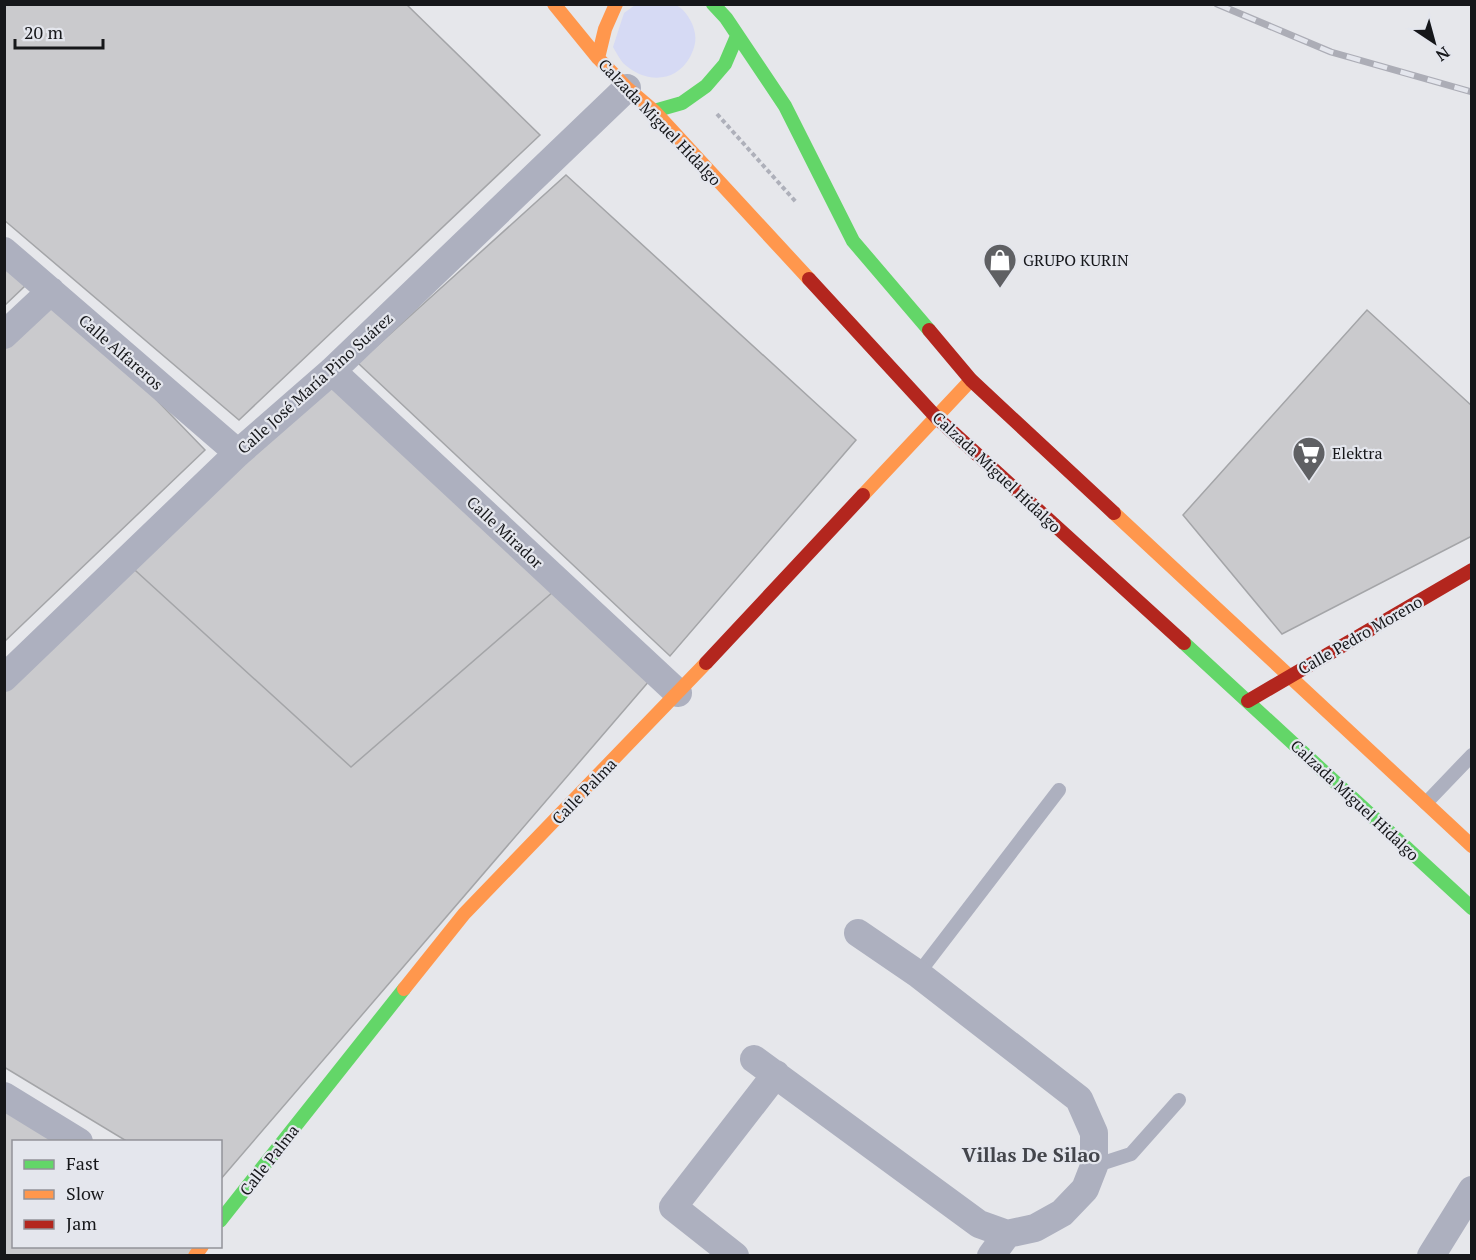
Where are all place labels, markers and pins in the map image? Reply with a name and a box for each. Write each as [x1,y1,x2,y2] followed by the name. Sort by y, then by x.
[982,242,1018,289] shop icon: GRUPO KURIN
[1023,249,1129,271] place label: GRUPO KURIN
[1291,435,1327,482] supermarket icon: Elektra
[1332,442,1383,464] place label: Elektra

